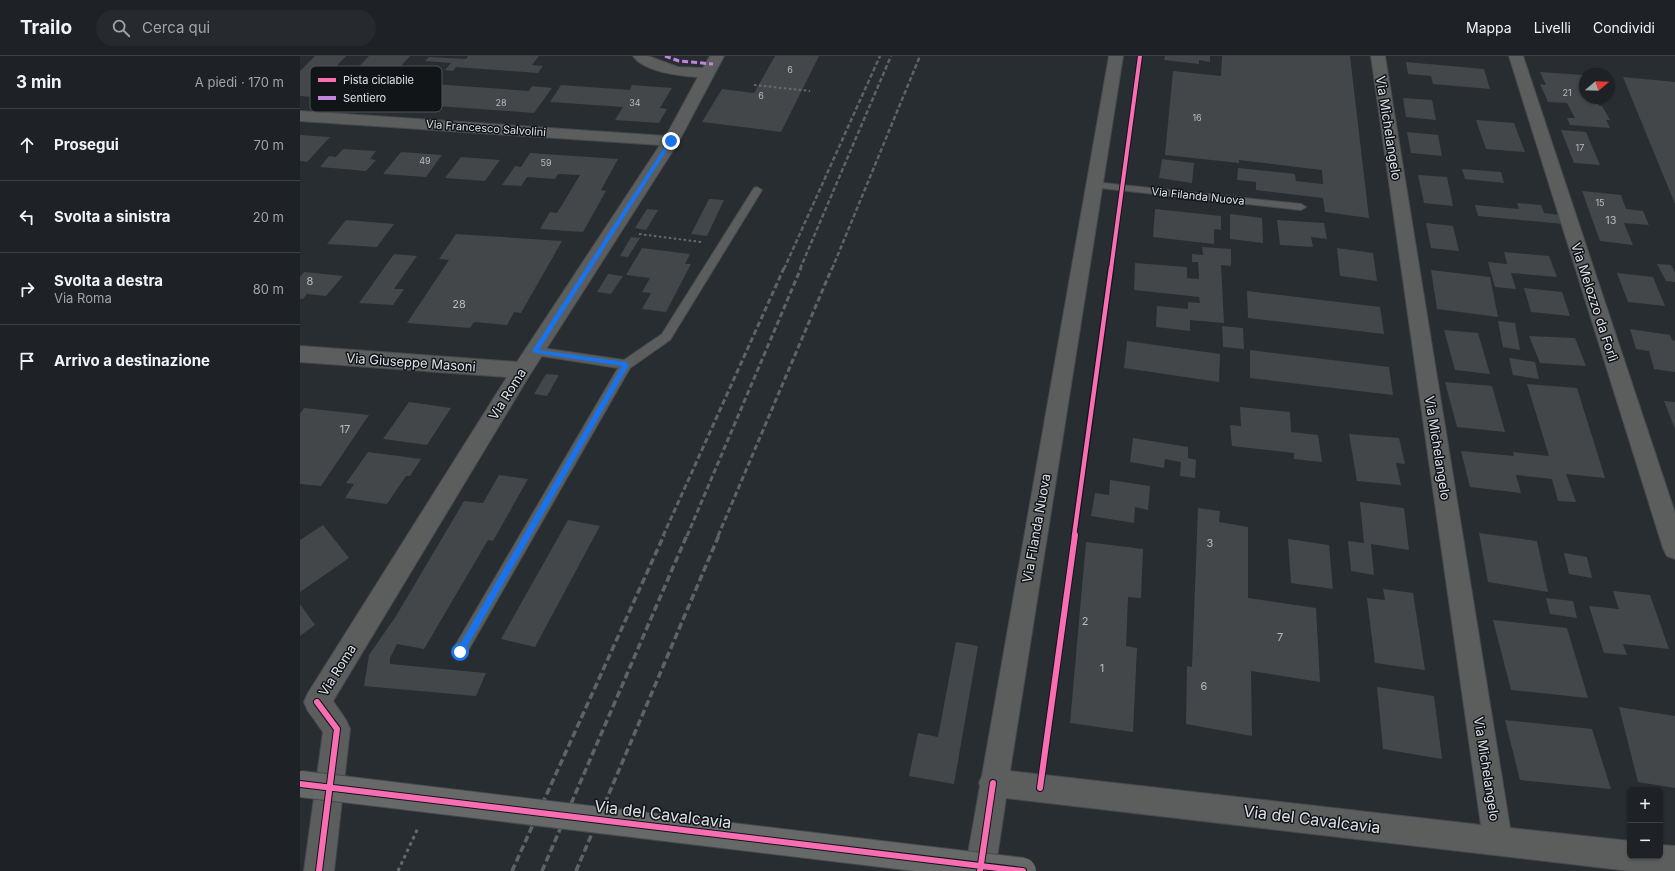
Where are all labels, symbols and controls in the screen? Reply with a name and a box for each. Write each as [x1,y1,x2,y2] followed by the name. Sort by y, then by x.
[96,10,376,46] search box
[20,16,72,39] text: Trailo
[110,17,132,39] icon: search
[142,18,210,37] text: Cerca qui
[1466,19,1512,36] text: Mappa
[1534,19,1571,36] text: Livelli
[1593,19,1655,36] text: Condividi
[787,64,793,75] house number: 6
[310,66,442,112] legend
[1579,68,1615,104] north arrow
[16,72,62,92] text: 3 min
[343,73,414,87] text: Pista ciclabile
[195,74,284,90] text: A piedi · 170 m
[1373,75,1405,181] street label: Via Michelangelo
[1562,87,1572,98] house number: 21
[758,90,764,101] house number: 6
[343,91,387,105] text: Sentiero
[495,97,507,108] house number: 28
[629,97,641,108] house number: 34
[1192,112,1202,123] house number: 16
[426,117,546,139] street label: Via Francesco Salvolini
[662,132,680,150] route end
[16,134,38,156] icon: ahead
[54,135,119,154] text: Prosegui
[254,137,284,153] text: 70 m
[1576,142,1584,153] house number: 17
[419,155,431,166] house number: 49
[540,157,552,168] house number: 59
[1151,184,1245,208] street label: Via Filanda Nuova
[1595,197,1605,208] house number: 15
[16,206,38,228] icon: left
[54,207,171,226] text: Svolta a sinistra
[253,209,284,225] text: 20 m
[1605,213,1617,227] house number: 13
[1568,241,1622,363] street label: Via Melozzo da Forlì
[54,271,163,290] text: Svolta a destra
[307,274,314,288] house number: 8
[16,278,38,300] icon: right
[253,281,284,297] text: 80 m
[54,290,112,306] text: Via Roma
[452,297,466,311] house number: 28
[346,349,476,375] street label: Via Giuseppe Masoni
[16,350,38,372] icon: arrive
[54,351,210,370] text: Arrivo a destinazione
[485,365,529,423] street label: Via Roma
[1422,395,1454,501] street label: Via Michelangelo
[340,422,350,436] house number: 17
[1019,472,1053,584] street label: Via Filanda Nuova
[1207,536,1214,550] house number: 3
[1082,614,1088,628] house number: 2
[1277,630,1283,644] house number: 7
[315,641,359,699] street label: Via Roma
[451,643,469,661] route start
[1100,661,1104,675] house number: 1
[1201,679,1208,693] house number: 6
[1471,716,1503,822] street label: Via Michelangelo
[1627,787,1663,859] map controls
[1627,787,1663,823] button: +
[593,796,733,832] street label: Via del Cavalcavia
[1242,801,1382,837] street label: Via del Cavalcavia
[1627,823,1663,859] button: −

